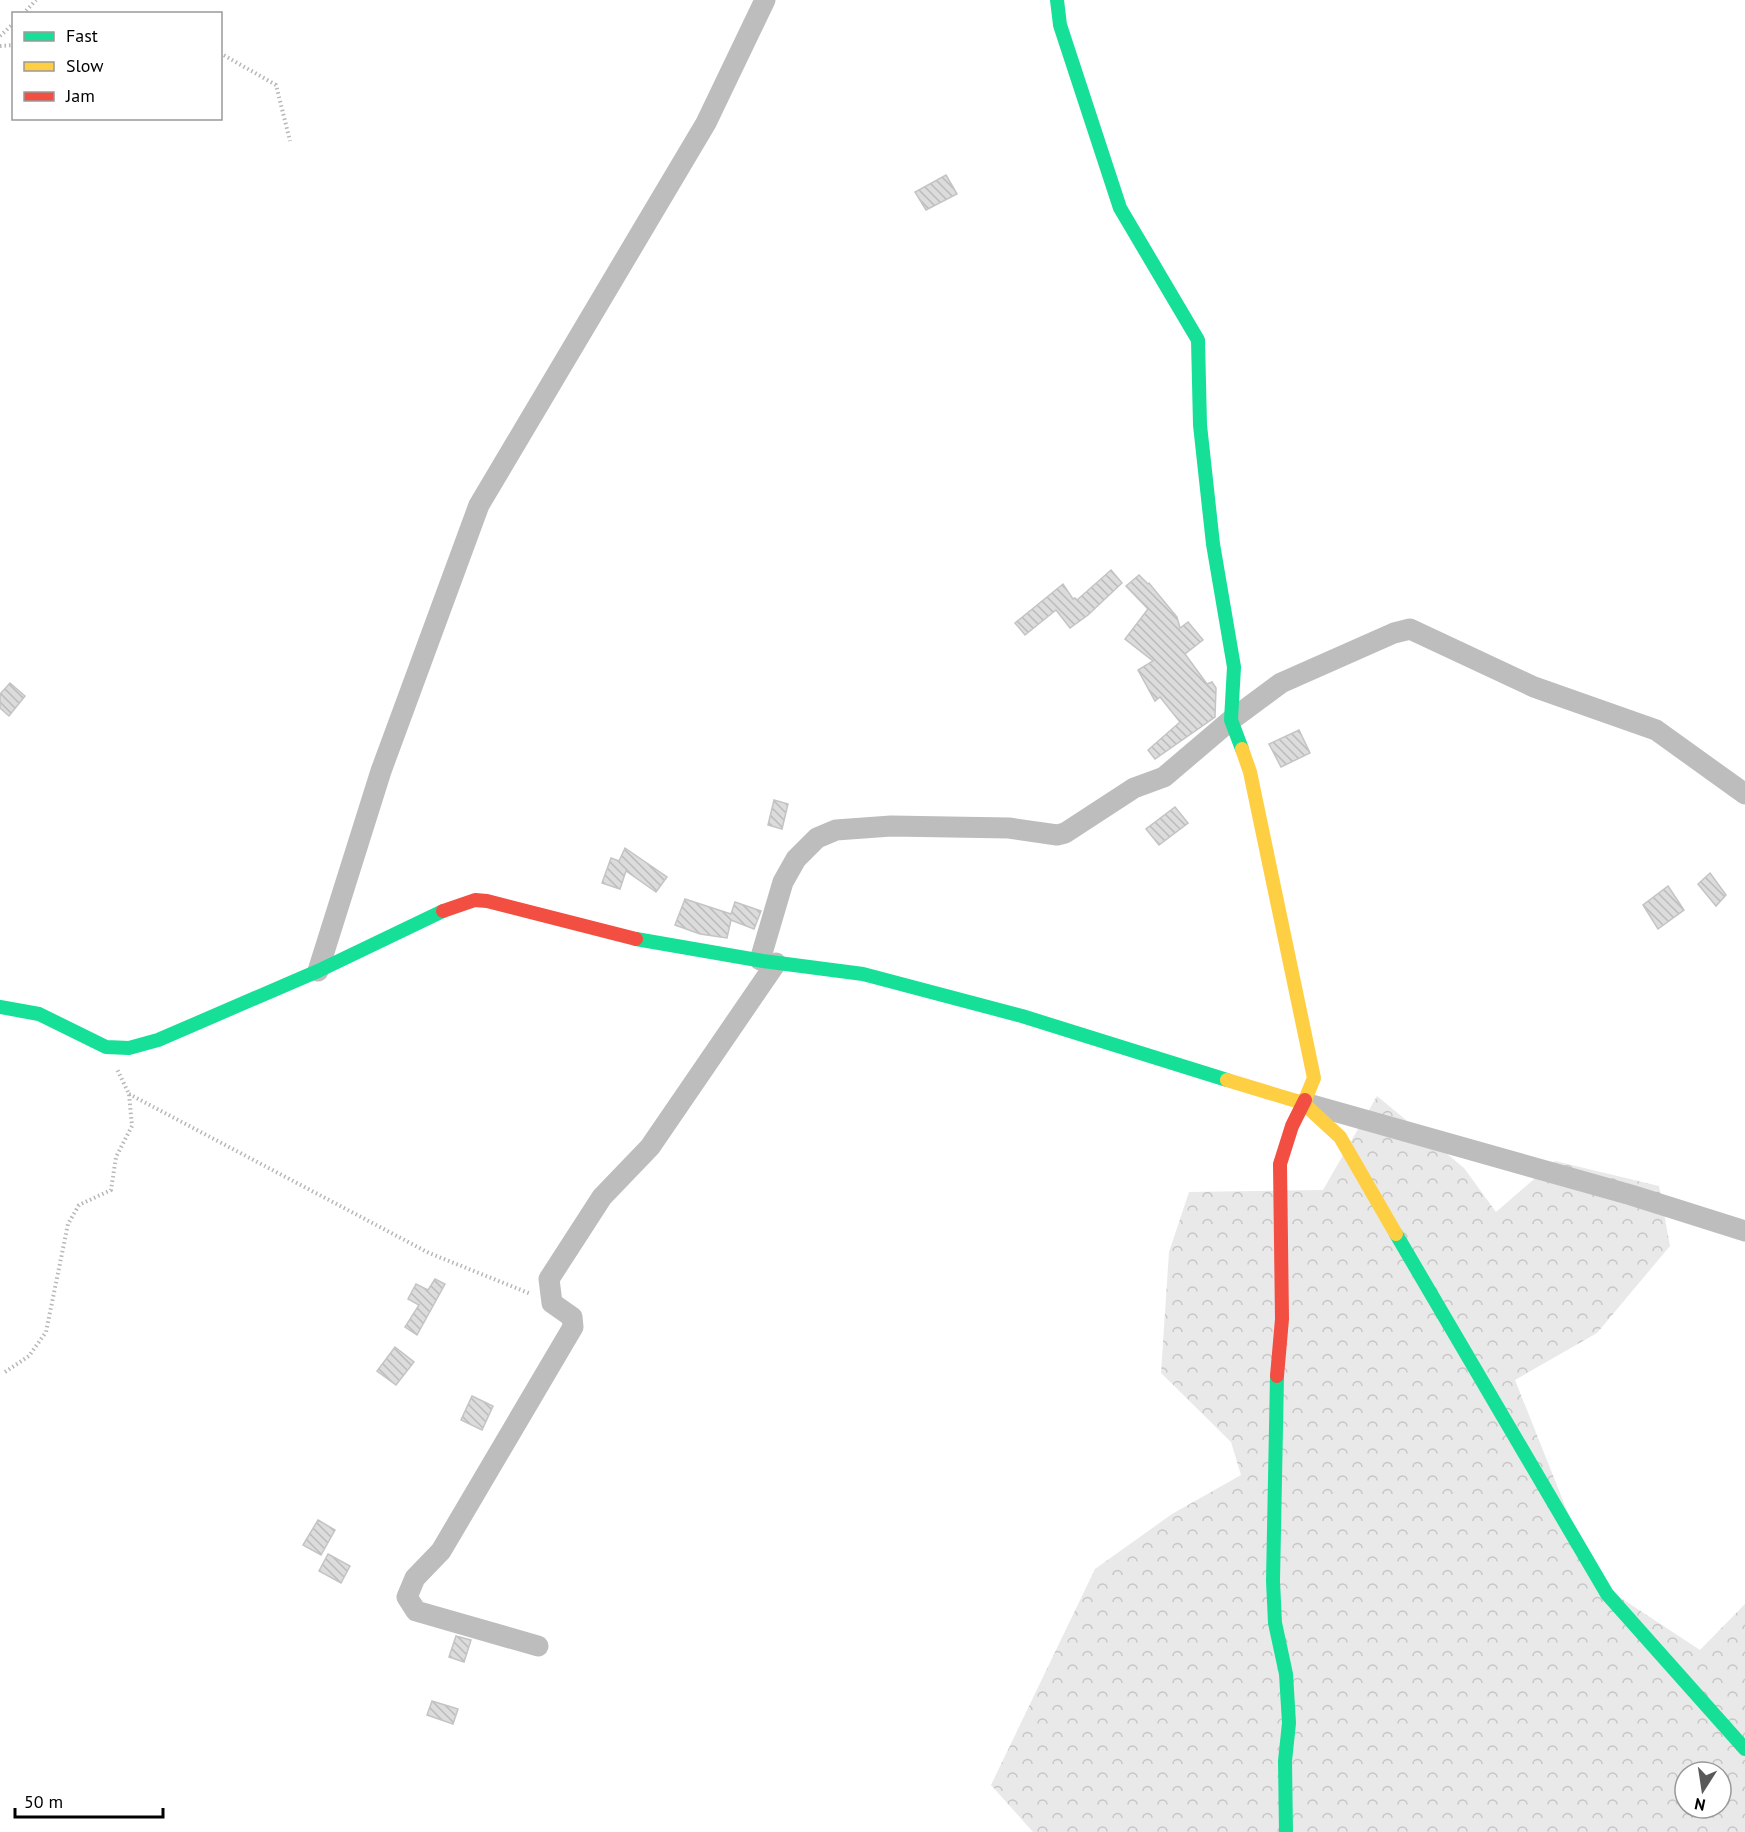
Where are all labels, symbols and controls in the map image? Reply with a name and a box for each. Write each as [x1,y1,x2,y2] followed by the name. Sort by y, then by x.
[12,12,222,120] legend
[66,24,98,47] text: Fast
[66,54,104,77] text: Slow
[65,84,95,107] text: Jam
[1673,1760,1733,1820] north arrow
[15,1781,164,1819] scale bar
[24,1790,63,1813] text: 50 m
[1693,1794,1707,1816] text: N

